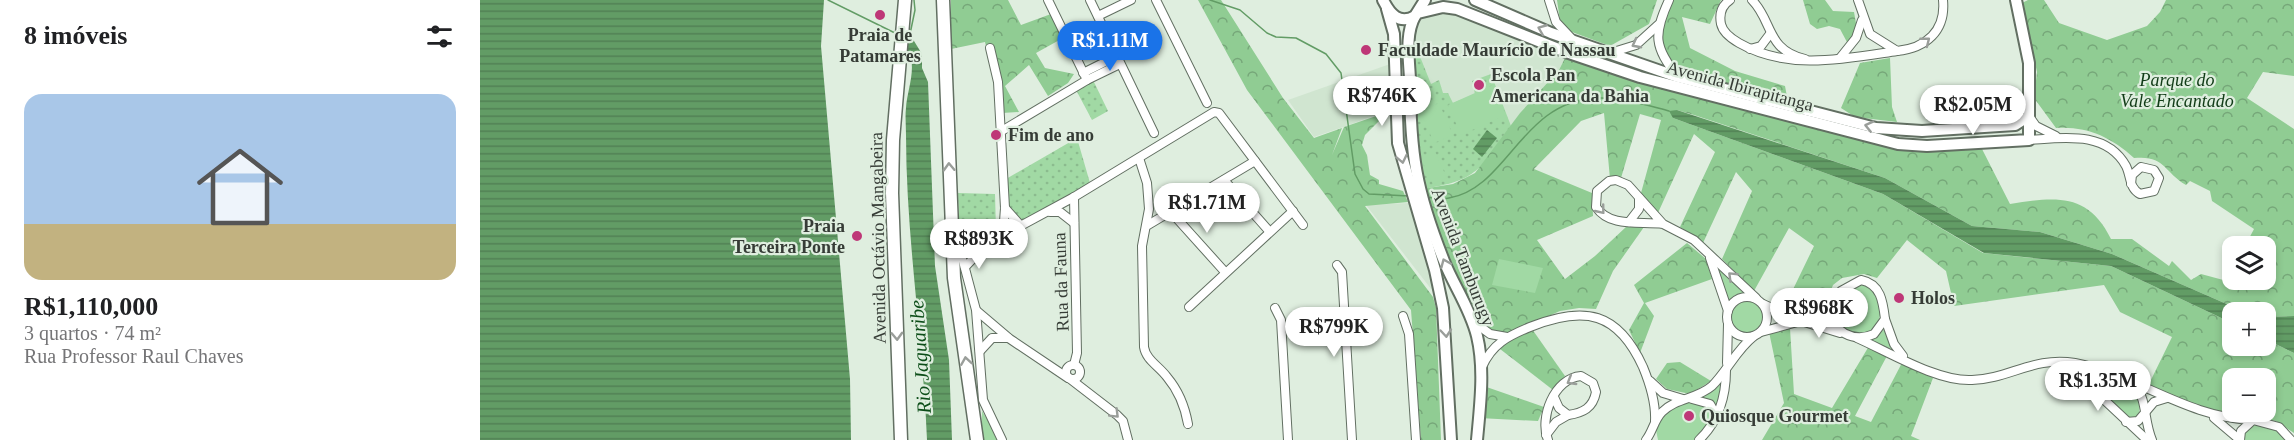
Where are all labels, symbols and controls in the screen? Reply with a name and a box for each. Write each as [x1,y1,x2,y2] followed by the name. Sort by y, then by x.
[873,8,887,22] marker: Praia de Patamares
[423,20,456,53] icon: filters
[24,21,127,50] text: 8 imóveis
[1055,21,1165,72] pin: R$1.11M
[1537,24,1548,36] one-way arrow
[839,25,921,66] place label: Praia de Patamares
[1071,29,1149,51] text: R$1.11M
[1632,37,1643,48] one-way arrow
[1919,37,1930,48] one-way arrow
[1378,40,1616,60] place label: Faculdade Maurício de Nassau
[1359,43,1373,57] marker: Faculdade Maurício de Nassau
[1664,57,1816,115] street label: Avenida Ibirapitanga
[1491,65,1649,106] place label: Escola Pan Americana da Bahia
[2120,70,2234,111] park label: Parque do Vale Encantado
[1333,76,1431,127] pin: R$746K
[1472,78,1486,92] marker: Escola Pan Americana da Bahia
[1347,84,1417,106] text: R$746K
[1918,85,2028,136] pin: R$2.05M
[1934,93,2012,115] text: R$2.05M
[1864,121,1874,134] one-way arrow
[1008,125,1094,145] place label: Fim de ano
[989,128,1003,142] marker: Fim de ano
[866,132,890,344] street label: Avenida Octávio Mangabeira
[186,133,294,241] icon: home
[1394,153,1407,163] one-way arrow
[943,163,956,172] one-way arrow
[1152,183,1262,234] pin: R$1.71M
[1427,185,1499,329] street label: Avenida Tamburugy
[1168,191,1246,213] text: R$1.71M
[1593,203,1604,214] one-way arrow
[733,216,845,257] place label: Praia Terceira Ponte
[930,219,1028,270] pin: R$893K
[944,227,1014,249] text: R$893K
[850,229,864,243] marker: Praia Terceira Ponte
[1049,232,1073,332] street label: Rua da Fauna
[2222,236,2276,422] map controls
[2222,236,2276,290] button: layers
[1440,258,1452,269] one-way arrow
[1728,273,1739,284] one-way arrow
[1770,288,1868,339] pin: R$968K
[1911,288,1955,308] place label: Holos
[1892,291,1906,305] marker: Holos
[24,292,158,321] text: R$1,110,000
[1784,296,1854,318] text: R$968K
[905,299,936,416] water label: Rio Jaguaribe
[2222,302,2276,356] button: +
[1285,307,1383,358] pin: R$799K
[1299,315,1369,337] text: R$799K
[24,322,161,344] text: 3 quartos · 74 m²
[1439,328,1452,337] one-way arrow
[890,331,903,340] one-way arrow
[24,345,243,367] text: Rua Professor Raul Chaves
[961,357,973,366] one-way arrow
[2043,361,2153,412] pin: R$1.35M
[2222,368,2276,422] button: −
[2059,369,2137,391] text: R$1.35M
[1566,374,1577,385] one-way arrow
[1108,406,1119,417] one-way arrow
[1701,406,1849,426] place label: Quiosque Gourmet
[1682,409,1696,423] marker: Quiosque Gourmet

